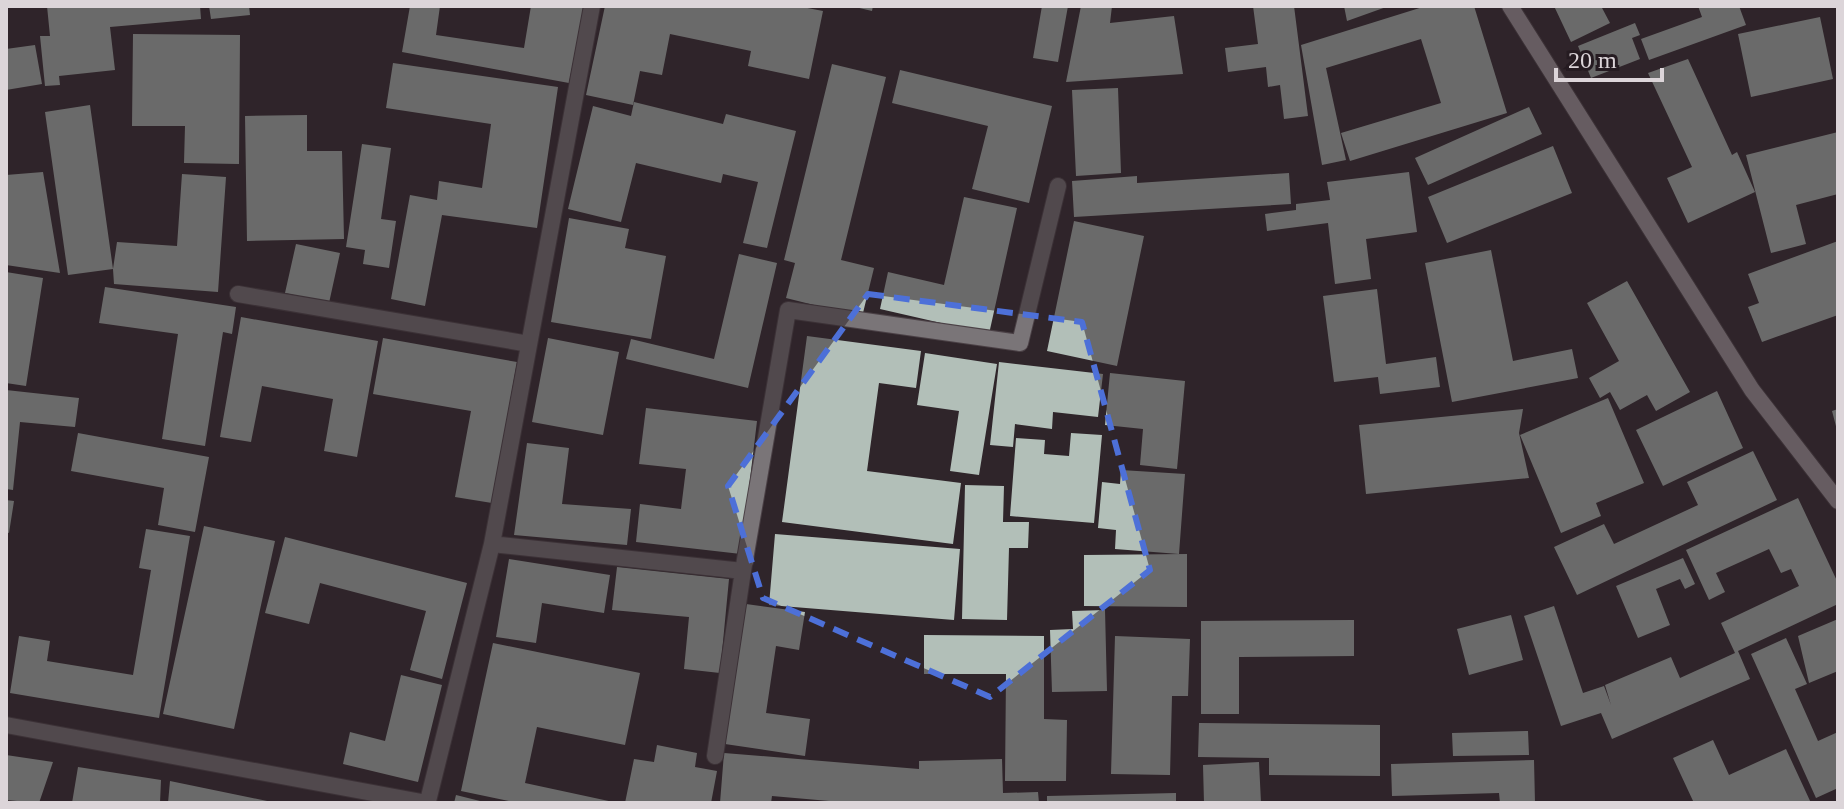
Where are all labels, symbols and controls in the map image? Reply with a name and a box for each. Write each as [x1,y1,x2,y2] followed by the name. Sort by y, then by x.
[1556,32,1662,82] scale bar
[1568,47,1617,73] text: 20 m

